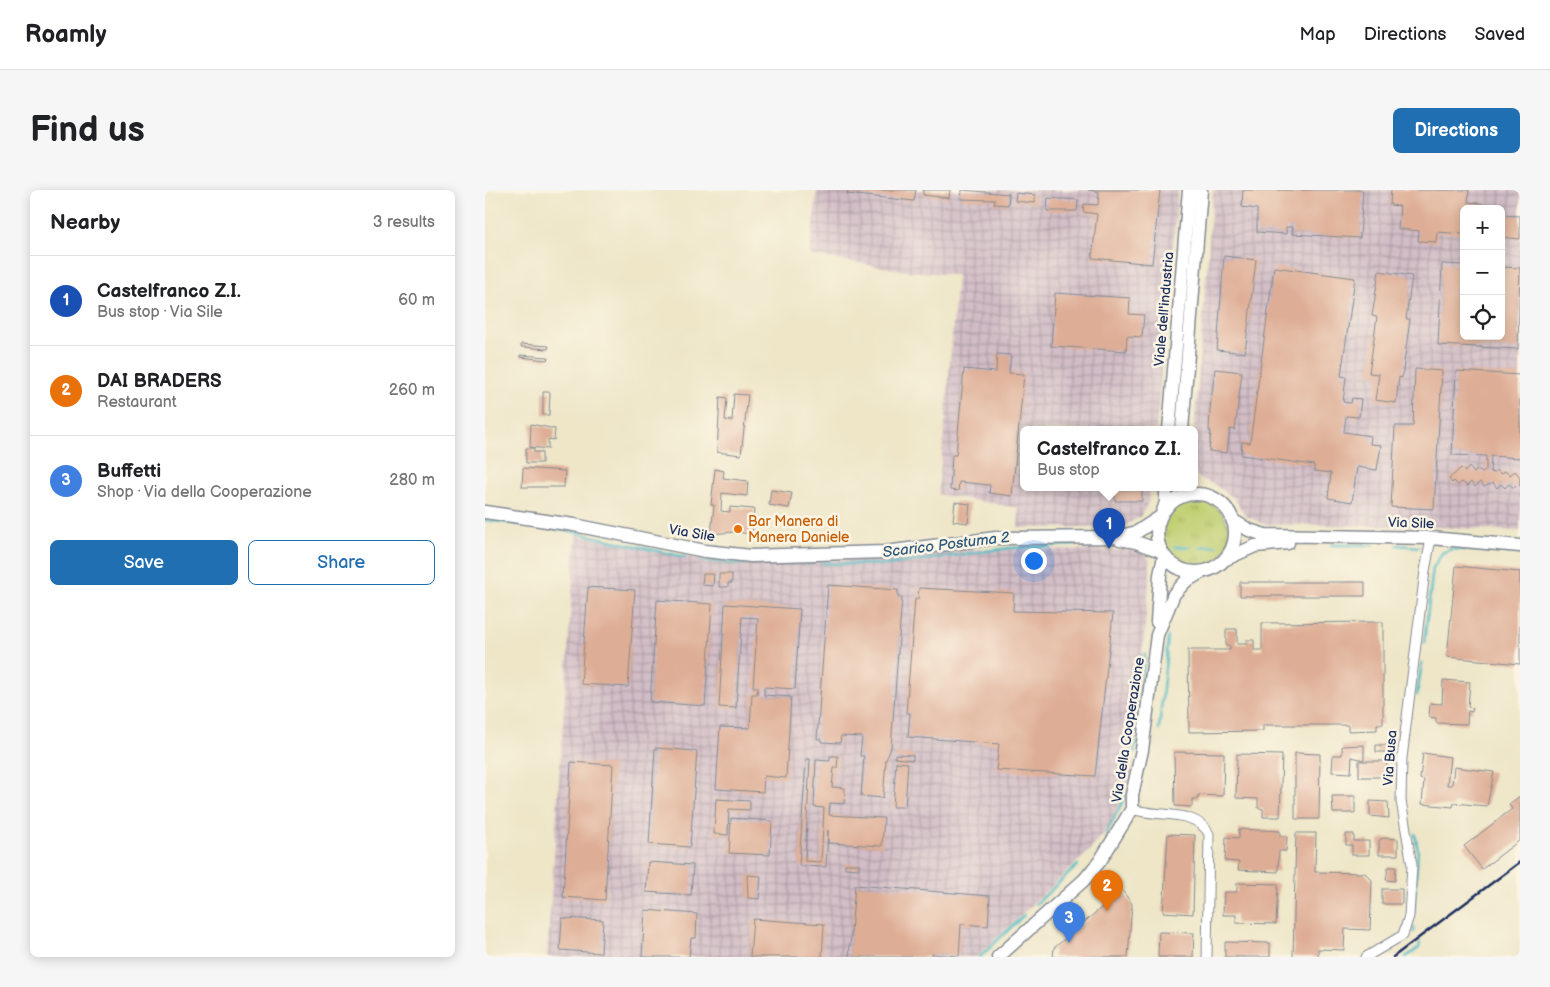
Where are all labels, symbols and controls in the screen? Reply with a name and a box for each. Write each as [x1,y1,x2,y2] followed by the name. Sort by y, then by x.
[25,20,106,49] text: Roamly
[1300,24,1336,45] text: Map
[1364,24,1446,45] text: Directions
[1474,24,1525,45] text: Saved
[1393,108,1520,153] button: Directions
[30,109,145,152] text: Find us
[1460,205,1505,340] map controls
[1460,205,1505,250] button: +
[50,210,120,235] text: Nearby
[373,213,435,232] text: 3 results
[1460,250,1505,295] button: −
[1151,251,1177,367] street label: Viale dell'industria
[97,280,241,303] text: Castelfranco Z.I.
[63,291,69,310] text: 1
[398,291,435,310] text: 60 m
[1460,295,1505,340] button: locate
[97,303,223,322] text: Bus stop · Via Sile
[97,370,222,393] text: DAI BRADERS
[61,381,71,400] text: 2
[389,381,435,400] text: 260 m
[97,393,177,412] text: Restaurant
[1020,426,1198,491] popup
[1037,438,1181,461] text: Castelfranco Z.I.
[97,460,161,483] text: Buffetti
[1037,461,1100,480] text: Bus stop
[61,471,71,490] text: 3
[389,471,435,490] text: 280 m
[97,483,312,502] text: Shop · Via della Cooperazione
[1093,508,1125,549] pin: 1
[748,513,849,546] place label: Bar Manera di Manera Daniele
[1387,514,1435,532] street label: Via Sile
[668,521,716,545] street label: Via Sile
[732,523,744,535] marker: Bar Manera di Manera Daniele
[881,528,1011,562] water label: Scarico Postuma 2
[50,540,238,585] button: Save
[248,540,435,585] button: Share
[1021,548,1047,574] your location
[1108,656,1148,804] street label: Via della Cooperazione
[1380,729,1400,786] street label: Via Busa
[1091,870,1123,911] pin: 2
[1053,902,1085,943] pin: 3

